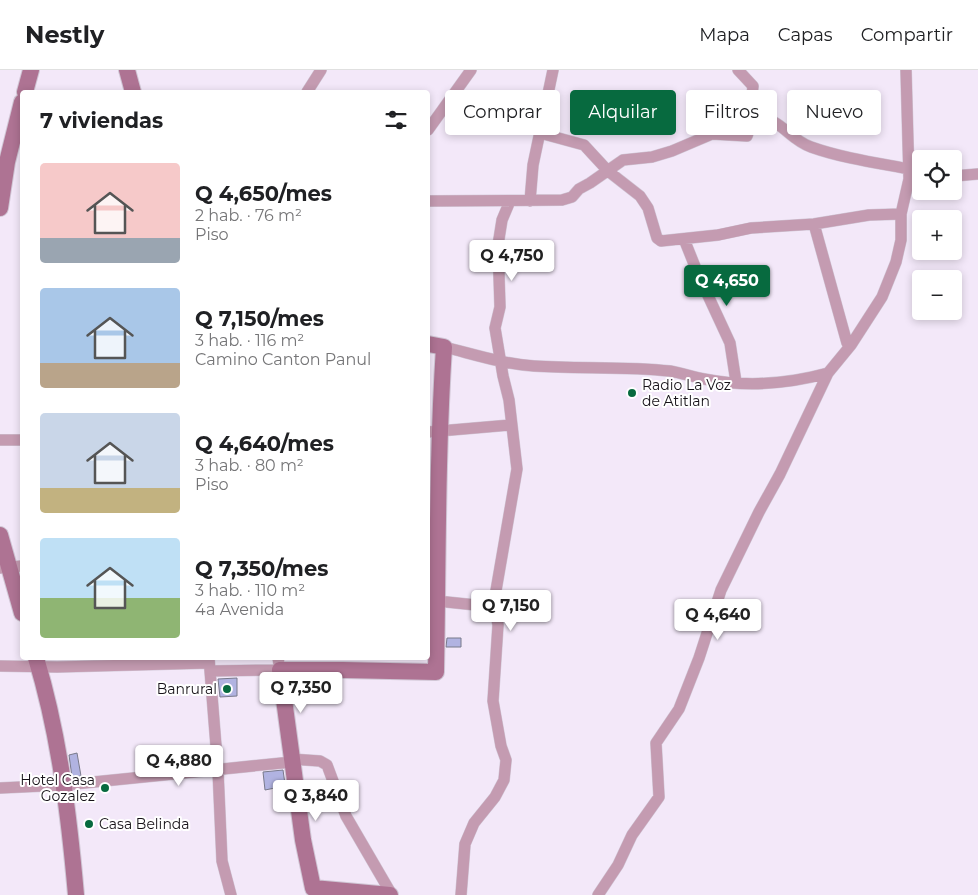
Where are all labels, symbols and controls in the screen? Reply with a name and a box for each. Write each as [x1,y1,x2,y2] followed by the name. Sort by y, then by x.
[25,20,104,49] text: Nestly
[699,24,750,46] text: Mapa
[778,24,833,46] text: Capas
[861,24,953,46] text: Compartir
[445,90,560,135] chip: Comprar
[570,90,676,135] chip: Alquilar
[686,90,777,135] chip: Filtros
[787,90,881,135] chip: Nuevo
[382,106,410,134] icon: filters
[40,108,163,133] text: 7 viviendas
[912,150,962,320] map controls
[912,150,962,200] button: locate
[195,181,332,206] text: Q 4,650/mes
[80,183,140,243] icon: home
[195,206,302,225] text: 2 hab. · 76 m²
[912,210,962,260] button: +
[195,225,229,244] text: Piso
[466,240,558,282] pin: Q 4,750
[480,246,544,265] text: Q 4,750
[681,264,773,307] pin: Q 4,650
[912,270,962,320] button: −
[695,271,759,290] text: Q 4,650
[195,306,324,331] text: Q 7,150/mes
[80,308,140,368] icon: home
[195,331,304,350] text: 3 hab. · 116 m²
[195,350,371,369] text: Camino Canton Panul
[642,376,731,410] place label: Radio La Voz de Atitlan
[626,387,638,399] marker: Radio La Voz de Atitlan
[195,431,334,456] text: Q 4,640/mes
[80,433,140,493] icon: home
[195,456,304,475] text: 3 hab. · 80 m²
[195,475,229,494] text: Piso
[195,556,328,581] text: Q 7,350/mes
[80,558,140,618] icon: home
[195,581,305,600] text: 3 hab. · 110 m²
[465,590,557,632] pin: Q 7,150
[482,596,540,615] text: Q 7,150
[672,598,764,641] pin: Q 4,640
[195,600,284,619] text: 4a Avenida
[685,605,751,624] text: Q 4,640
[255,672,347,714] pin: Q 7,350
[270,678,332,697] text: Q 7,350
[157,680,217,698] place label: Banrural
[221,683,233,695] marker: Banrural
[133,744,225,787] pin: Q 4,880
[146,751,212,770] text: Q 4,880
[20,771,95,805] place label: Hotel Casa Gozalez
[270,780,362,822] pin: Q 3,840
[99,782,111,794] marker: Hotel Casa Gozalez
[284,786,348,805] text: Q 3,840
[99,815,190,833] place label: Casa Belinda
[83,818,95,830] marker: Casa Belinda

